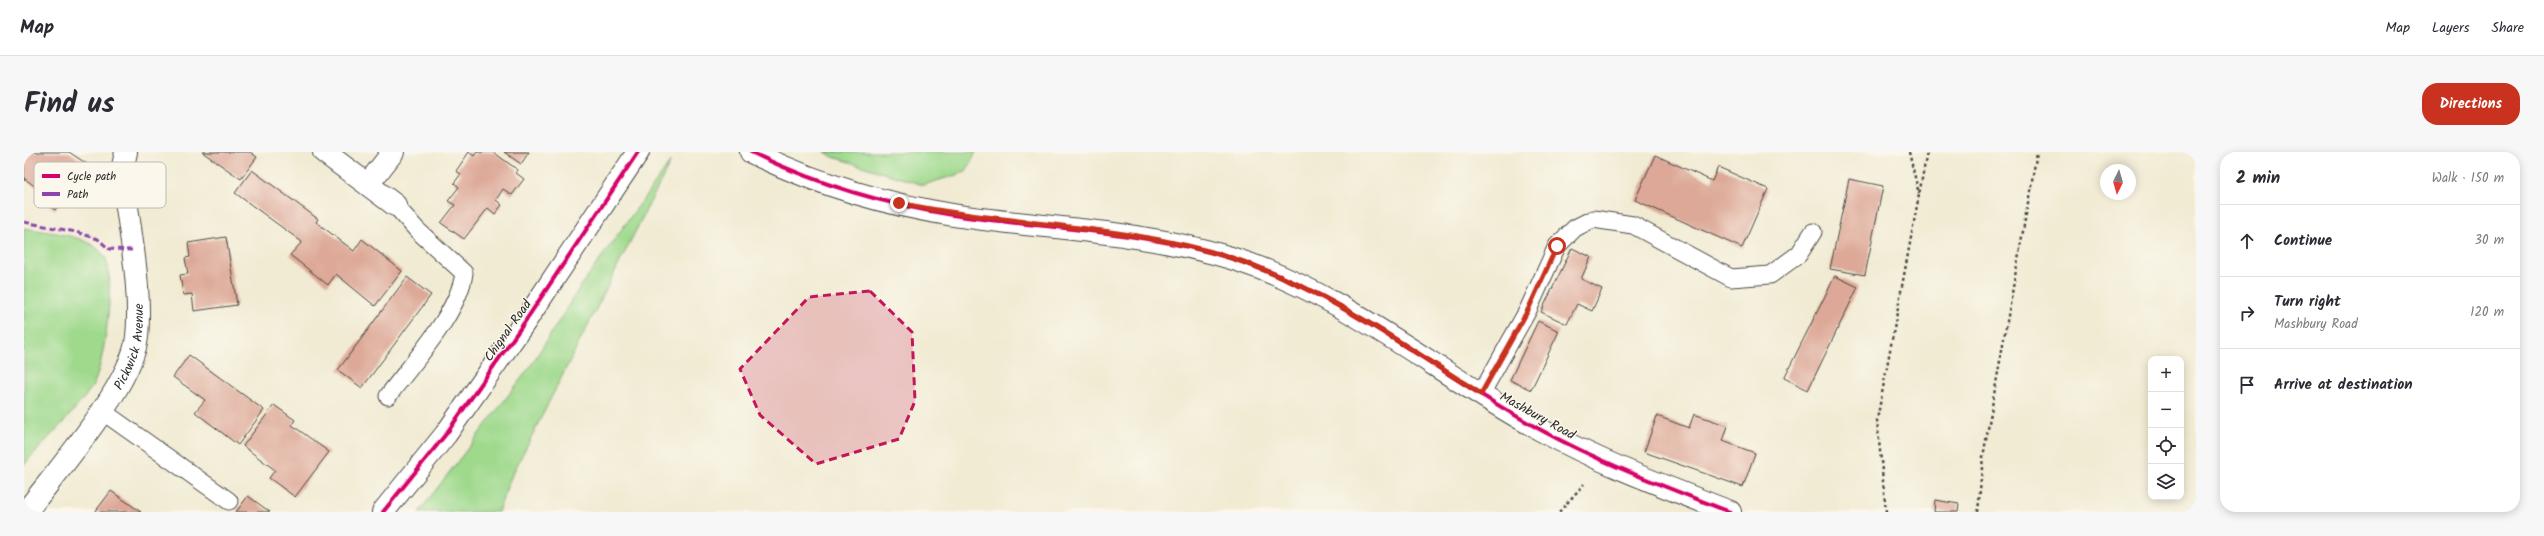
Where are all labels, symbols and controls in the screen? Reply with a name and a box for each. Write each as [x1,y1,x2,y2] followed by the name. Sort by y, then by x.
[20,13,54,43] text: Map
[2386,17,2410,39] text: Map
[2432,17,2470,39] text: Layers
[2492,17,2524,39] text: Share
[24,82,115,127] text: Find us
[2422,83,2520,125] button: Directions
[34,162,166,208] legend
[2100,164,2136,200] north arrow
[2236,165,2280,192] text: 2 min
[67,168,116,186] text: Cycle path
[2432,168,2504,189] text: Walk · 150 m
[67,186,88,204] text: Path
[890,194,908,212] route end
[2274,229,2332,253] text: Continue
[2236,230,2258,252] icon: ahead
[2475,230,2504,251] text: 30 m
[1548,237,1566,255] route start
[2274,290,2341,314] text: Turn right
[479,295,538,366] street label: Chignal Road
[2236,302,2258,324] icon: right
[2470,302,2504,323] text: 120 m
[109,303,150,394] street label: Pickwick Avenue
[2274,314,2358,335] text: Mashbury Road
[2148,356,2184,500] map controls
[2148,356,2184,392] button: +
[2274,373,2413,397] text: Arrive at destination
[2236,374,2258,396] icon: arrive
[1496,387,1579,446] street label: Mashbury Road
[2148,392,2184,428] button: −
[2148,428,2184,464] button: locate
[2148,464,2184,500] button: layers

